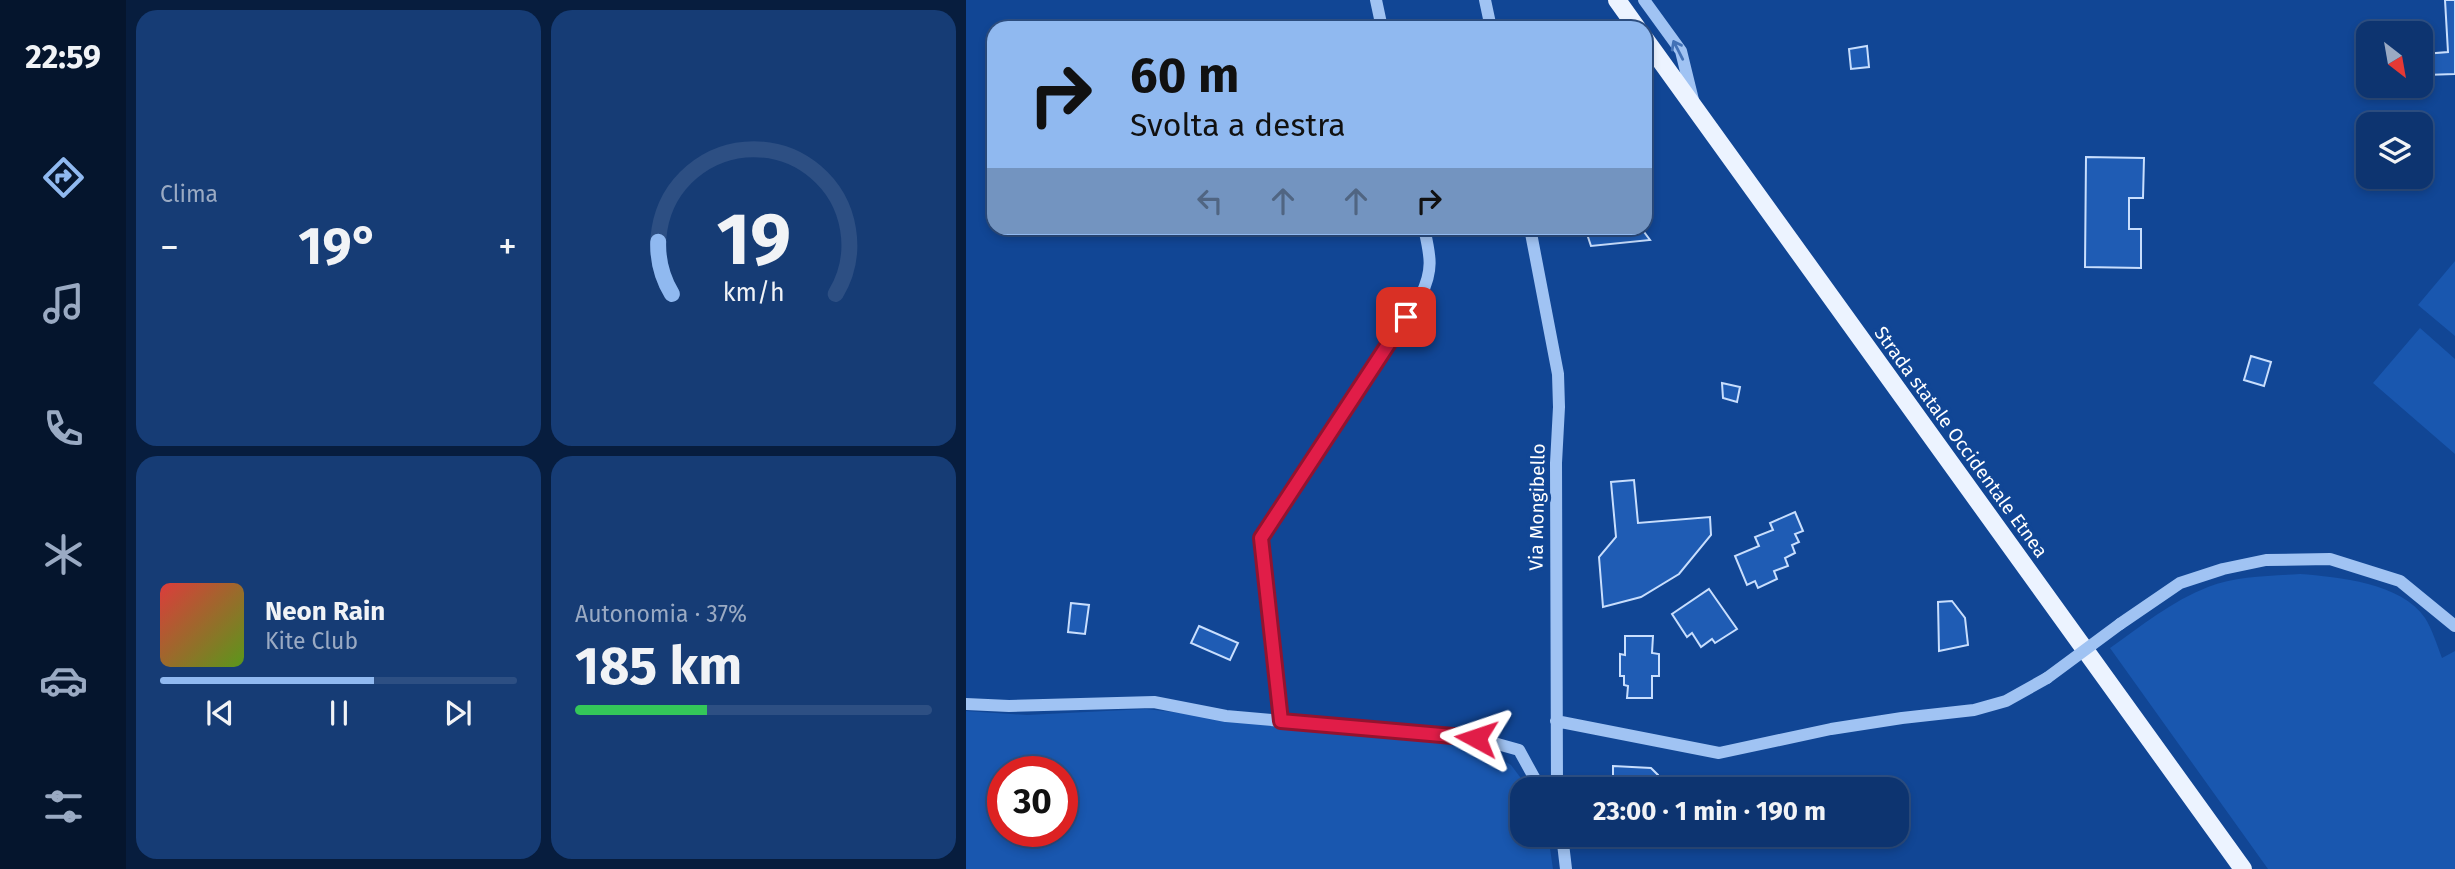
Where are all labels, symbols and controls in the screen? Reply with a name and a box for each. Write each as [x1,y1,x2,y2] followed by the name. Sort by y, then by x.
[2356,21,2432,98] north arrow
[2356,21,2433,189] map controls
[25,38,101,76] text: 22:59
[1670,40,1684,60] one-way arrow
[1130,46,1239,105] text: 60 m
[1015,49,1106,140] icon: right
[1130,106,1346,144] text: Svolta a destra
[2356,112,2433,189] button: layers
[39,153,88,202] icon: directions
[160,180,218,208] text: Clima
[1191,182,1229,220] icon: left
[1264,182,1302,220] icon: ahead
[1337,182,1375,220] icon: ahead
[1410,182,1448,220] icon: right
[716,196,791,283] text: 19
[298,215,379,278] text: 19°
[160,224,179,270] text: −
[498,224,517,270] text: +
[723,278,784,308] text: km/h
[39,279,88,328] icon: music
[1376,287,1436,347] pin
[1387,298,1425,336] icon: arrive
[1869,322,2053,562] street label: Strada statale Occidentale Etnea
[39,404,88,453] icon: phone
[1524,443,1550,571] street label: Via Mongibello
[39,530,88,579] icon: climate
[265,596,385,627] text: Neon Rain
[575,600,747,628] text: Autonomia · 37%
[265,627,358,655] text: Kite Club
[575,635,742,698] text: 185 km
[39,656,88,705] icon: car
[201,694,239,732] icon: previous
[320,694,358,732] icon: pause
[439,694,477,732] icon: next
[1439,701,1513,775] position arrow
[987,756,1078,847] speed limit sign: 30
[39,782,88,831] icon: filters
[1593,796,1826,827] text: 23:00 · 1 min · 190 m

